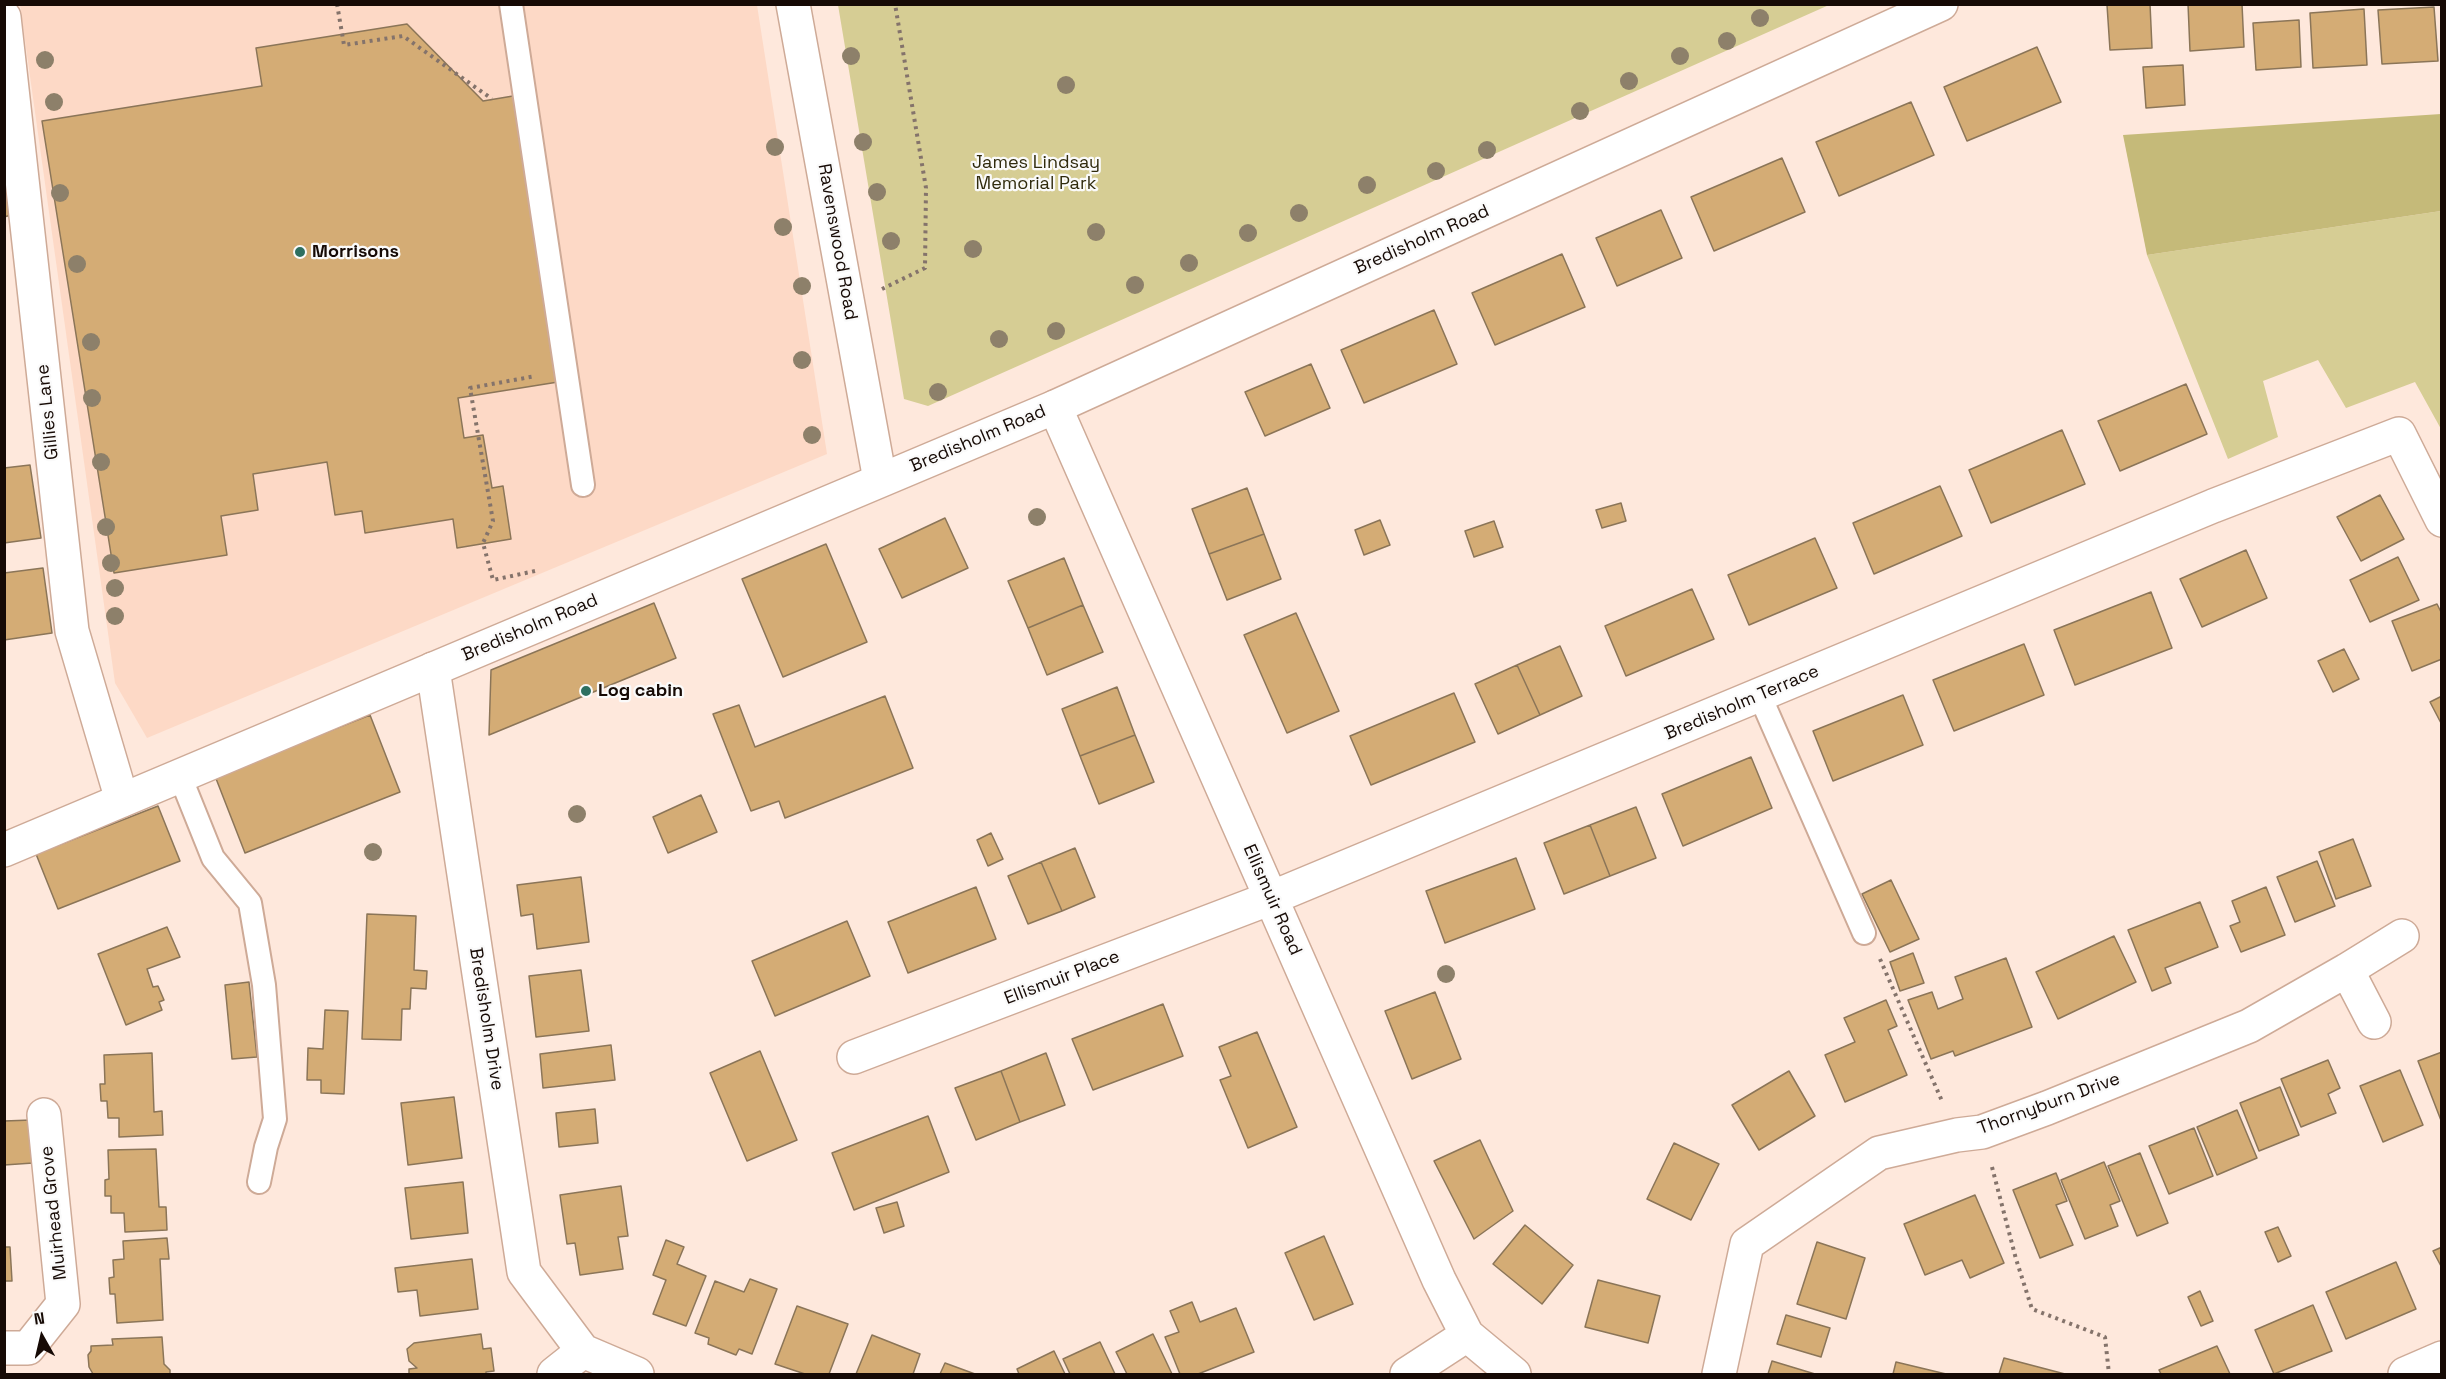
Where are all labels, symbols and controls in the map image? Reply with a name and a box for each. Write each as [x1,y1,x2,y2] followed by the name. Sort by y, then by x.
[972,152,1100,195] park label: James Lindsay Memorial Park
[813,162,861,322] street label: Ravenswood Road
[1351,201,1493,279] street label: Bredisholm Road
[312,241,399,263] place label: Morrisons
[293,245,307,259] marker: Morrisons
[32,363,64,461] street label: Gillies Lane
[907,401,1049,477] street label: Bredisholm Road
[459,590,601,666] street label: Bredisholm Road
[1662,661,1822,745] street label: Bredisholm Terrace
[598,680,683,702] place label: Log cabin
[579,684,593,698] marker: Log cabin
[1238,841,1306,959] street label: Ellismuir Road
[464,946,508,1092] street label: Bredisholm Drive
[1001,946,1123,1010] street label: Ellismuir Place
[1975,1068,2123,1140] street label: Thornyburn Drive
[36,1145,72,1281] street label: Muirhead Grove
[12,1307,72,1367] north arrow
[33,1308,46,1330] text: N

